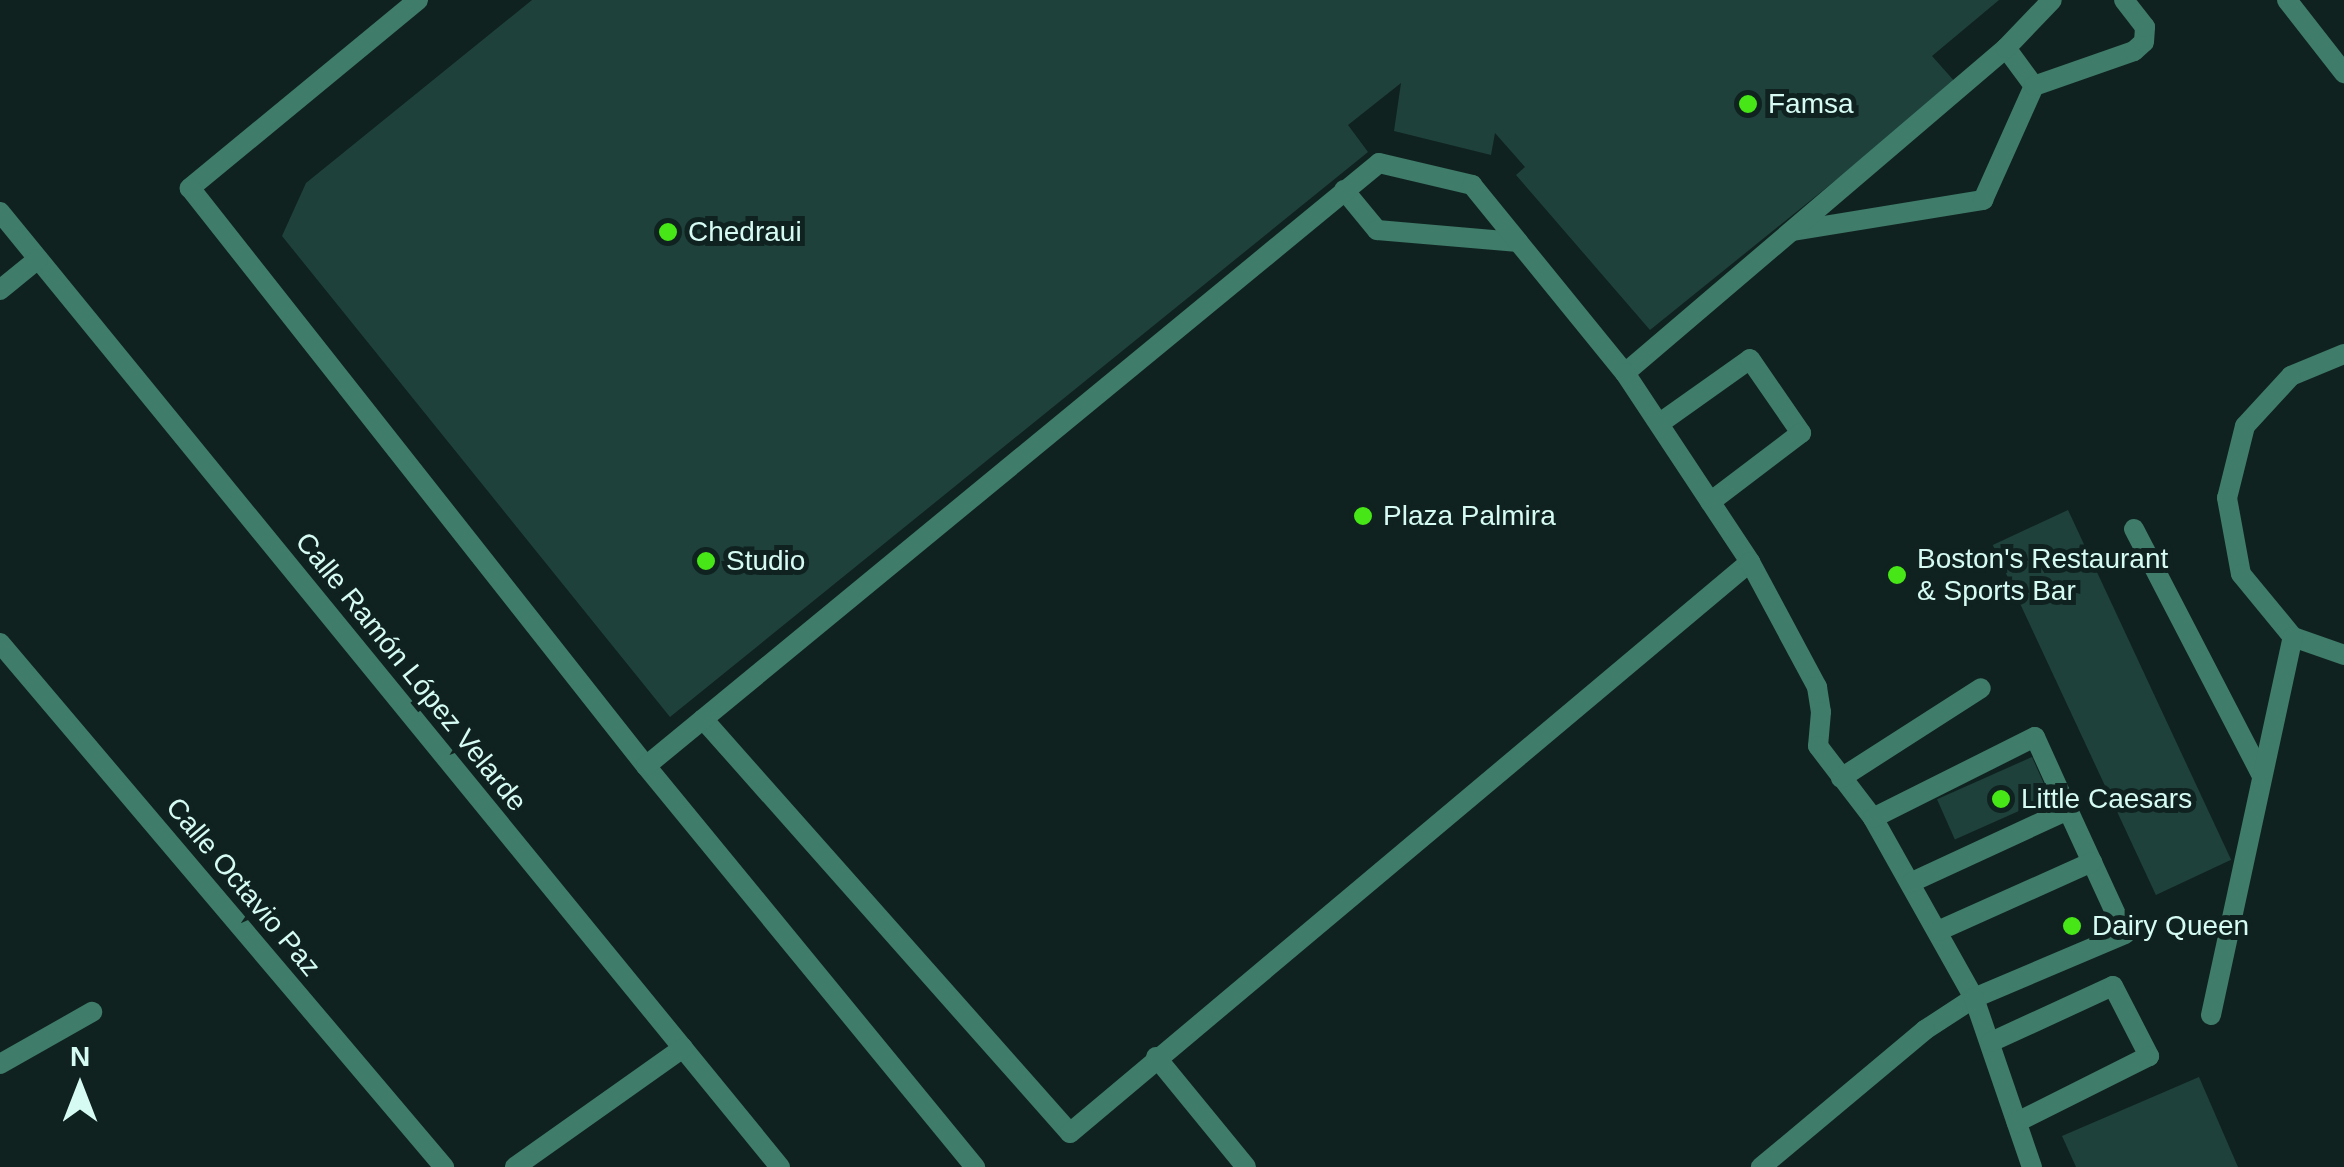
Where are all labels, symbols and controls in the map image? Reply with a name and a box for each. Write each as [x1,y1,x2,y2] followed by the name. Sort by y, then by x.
[1768,87,1854,121] place label: Famsa
[1737,93,1759,115] marker: Famsa
[688,215,802,249] place label: Chedraui
[657,221,679,243] marker: Chedraui
[1383,499,1556,533] place label: Plaza Palmira
[1352,505,1374,527] marker: Plaza Palmira
[288,526,534,818] street label: Calle Ramón López Velarde
[1917,542,2168,608] place label: Boston's Restaurant & Sports Bar
[726,544,805,578] place label: Studio
[695,550,717,572] marker: Studio
[1886,564,1908,586] marker: Boston's Restaurant & Sports Bar
[2021,782,2192,816] place label: Little Caesars
[1990,788,2012,810] marker: Little Caesars
[159,791,327,983] street label: Calle Octavio Paz
[2092,909,2249,943] place label: Dairy Queen
[2061,915,2083,937] marker: Dairy Queen
[30,1037,130,1137] north arrow
[70,1041,90,1072] text: N

